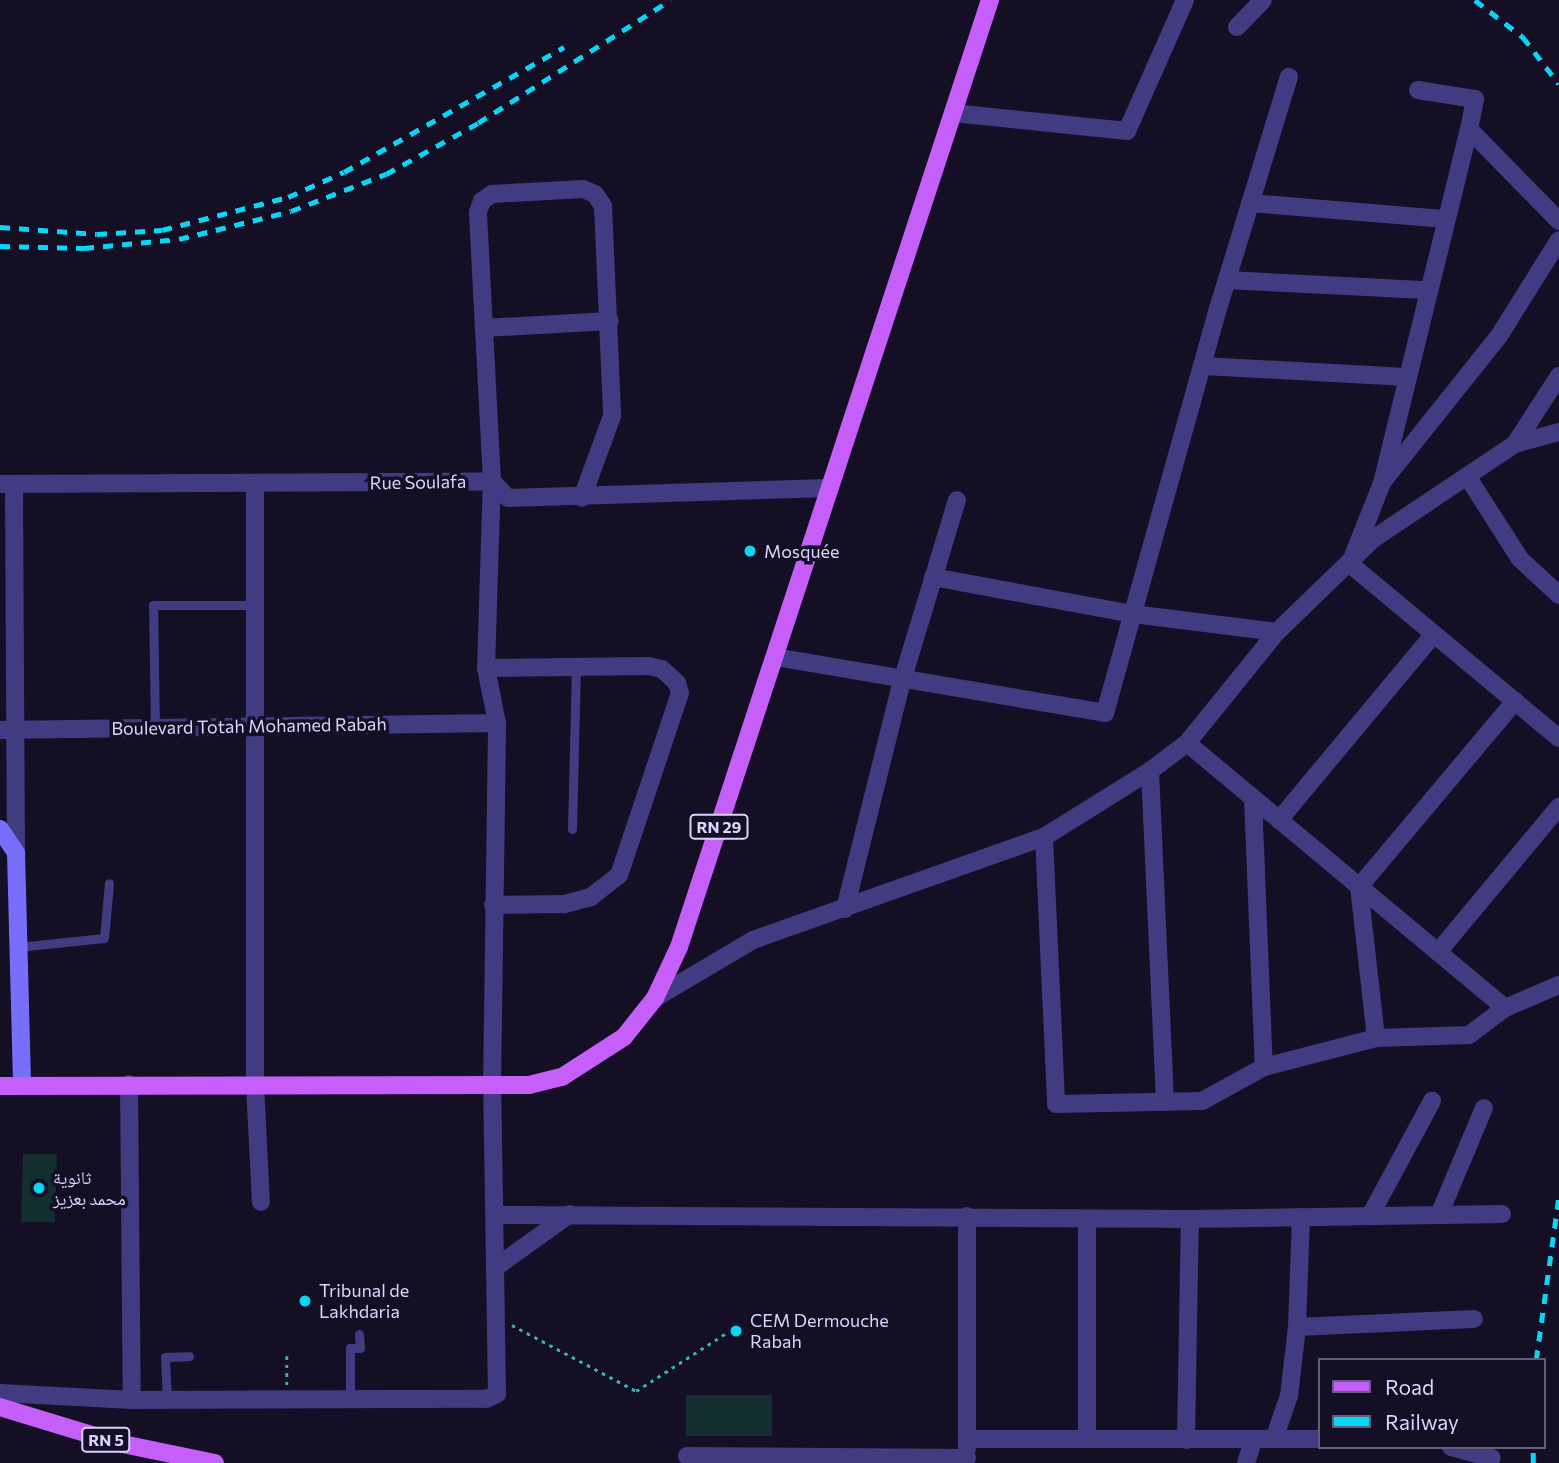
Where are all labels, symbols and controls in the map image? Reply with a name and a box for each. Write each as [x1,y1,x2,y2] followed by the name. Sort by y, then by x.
[369,470,467,494] street label: Rue Soulafa
[764,540,840,562] place label: Mosquée
[742,543,758,559] marker: Mosquée
[111,713,387,739] street label: Boulevard Totah Mohamed Rabah
[689,814,749,840] road number: RN 29
[53,1167,126,1210] place label: ثانوية محمد بعزيز
[31,1180,47,1196] marker: ثانوية محمد بعزيز
[319,1280,409,1322] place label: Tribunal de Lakhdaria
[297,1293,313,1309] marker: Tribunal de Lakhdaria
[750,1310,889,1352] place label: CEM Dermouche Rabah
[728,1323,744,1339] marker: CEM Dermouche Rabah
[1318,1358,1545,1449] legend
[1385,1374,1434,1399] text: Road
[1385,1409,1459,1434] text: Railway
[80,1428,132,1452] road number: RN 5

